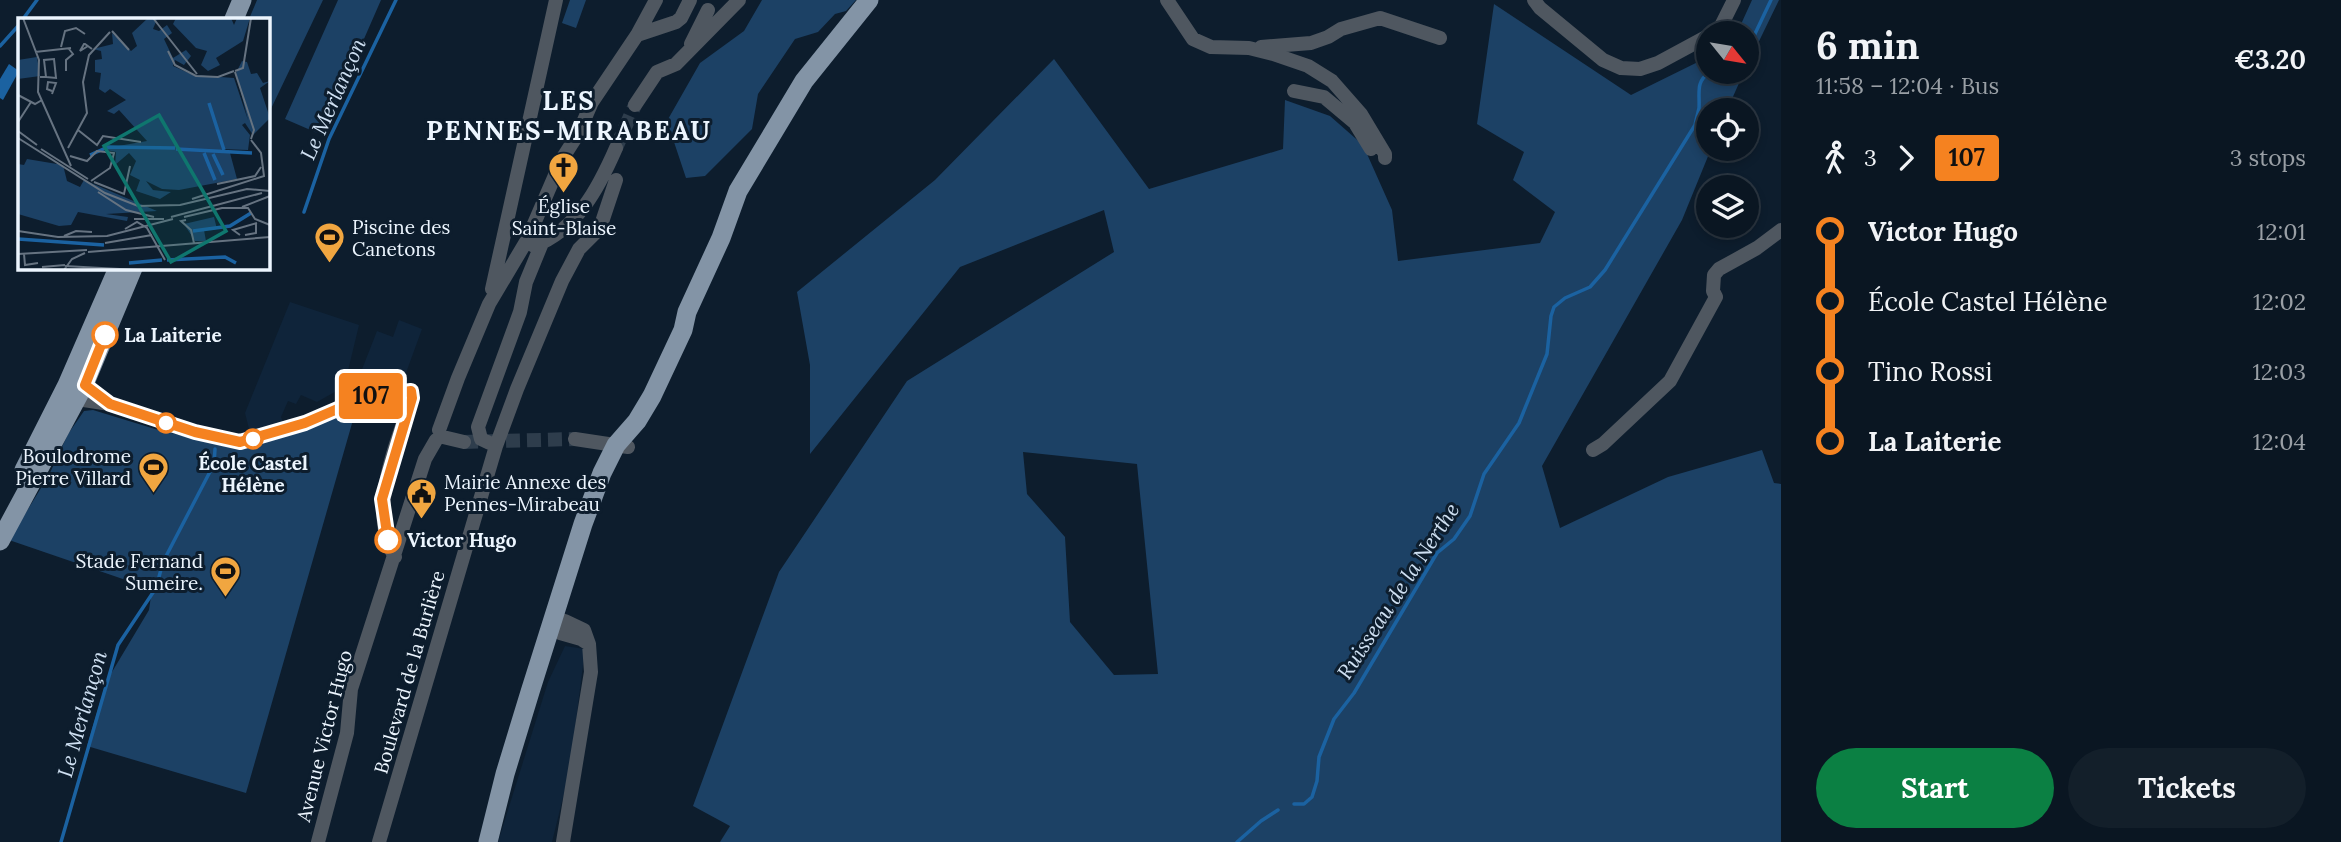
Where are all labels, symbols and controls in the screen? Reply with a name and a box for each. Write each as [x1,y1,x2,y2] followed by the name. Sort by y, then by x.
[18,18,270,270] inset map
[1696,21,1759,84] north arrow
[1696,21,1759,238] map controls
[1816,21,1919,69] text: 6 min
[294,34,372,164] water label: Le Merlançon
[2234,43,2306,76] text: €3.20
[1816,71,1999,100] text: 11:58 – 12:04 · Bus
[426,84,712,147] district label: LES PENNES-MIRABEAU
[1696,98,1759,161] button: locate
[1816,139,1854,177] icon: walk
[1887,139,1925,177] icon: forward
[1949,142,1985,173] text: 107
[1864,143,1877,172] text: 3
[2230,143,2306,172] text: 3 stops
[547,150,581,194] church icon: Église Saint-Blaise
[1696,175,1759,238] button: layers
[512,194,616,240] place label: Église Saint-Blaise
[352,215,451,261] place label: Piscine des Canetons
[1868,215,2018,248] text: Victor Hugo
[2257,217,2306,246] text: 12:01
[312,221,346,265] sports icon: Piscine des Canetons
[1868,285,2108,318] text: École Castel Hélène
[2253,287,2306,316] text: 12:02
[92,322,118,348] marker: La Laiterie
[124,323,222,347] place label: La Laiterie
[1868,355,1993,388] text: Tino Rossi
[2252,357,2306,386] text: 12:03
[331,373,411,419] line badge: 107
[353,380,389,411] text: 107
[156,413,176,433] unlabelled marker
[1868,425,2002,458] text: La Laiterie
[2253,427,2306,456] text: 12:04
[243,429,263,449] marker: École Castel Hélène
[15,444,131,490] place label: Boulodrome Pierre Villard
[137,450,171,494] sports icon: Boulodrome Pierre Villard
[198,451,308,497] place label: École Castel Hélène
[444,470,607,516] place label: Mairie Annexe des Pennes-Mirabeau
[404,476,438,520] public building icon: Mairie Annexe des Pennes-Mirabeau
[1331,498,1465,684] water label: Ruisseau de la Nerthe
[375,527,401,553] marker: Victor Hugo
[407,528,517,552] place label: Victor Hugo
[76,549,203,595] place label: Stade Fernand Sumeire.
[209,555,243,599] sports icon: Stade Fernand Sumeire.
[368,568,450,776] street label: Boulevard de la Burlière
[51,648,113,780] water label: Le Merlançon
[291,648,357,825] street label: Avenue Victor Hugo
[1816,748,2054,828] button: Start
[2068,748,2306,828] button: Tickets

